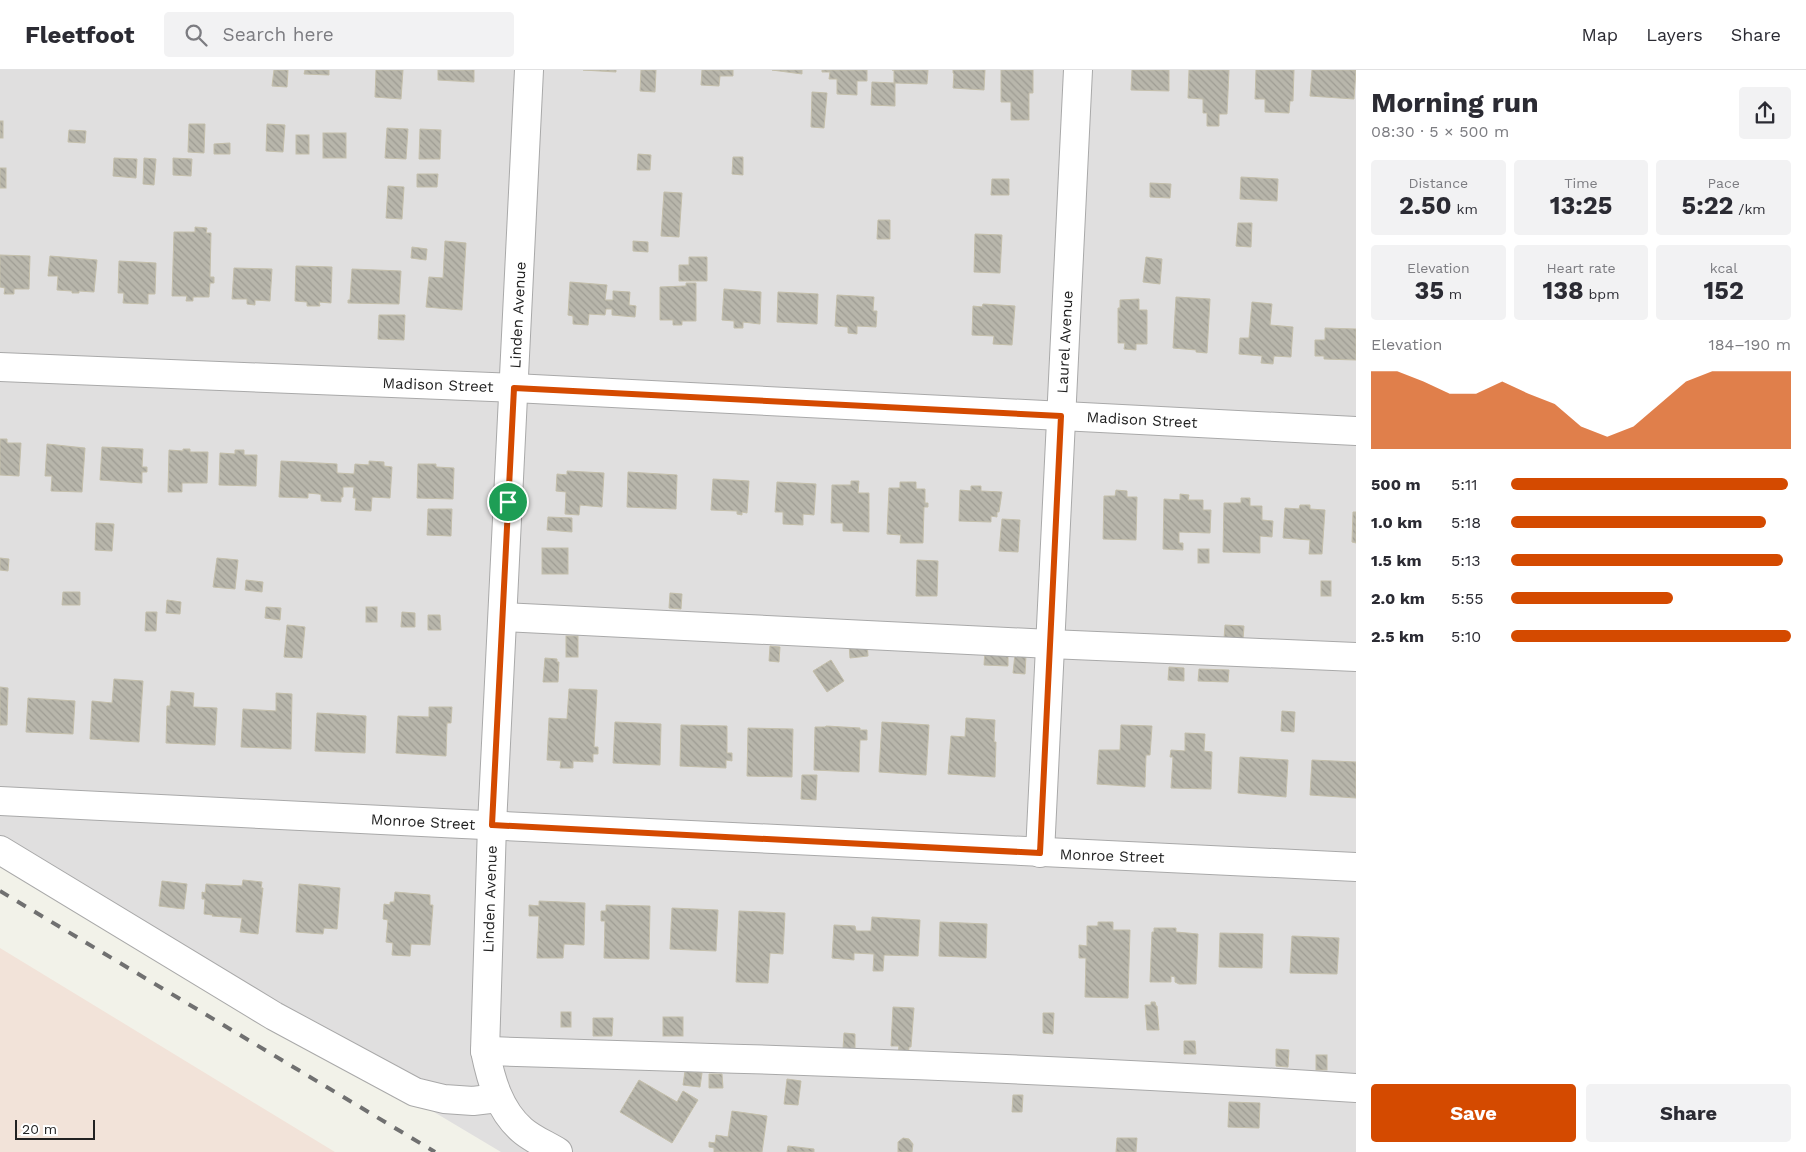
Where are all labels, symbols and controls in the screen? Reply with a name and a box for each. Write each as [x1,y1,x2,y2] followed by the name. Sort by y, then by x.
[164,12,514,57] search box
[25,21,134,49] text: Fleetfoot
[182,21,210,49] icon: search
[222,23,334,46] text: Search here
[1581,24,1618,45] text: Map
[1646,24,1703,45] text: Layers
[1731,24,1781,45] text: Share
[1371,86,1539,119] text: Morning run
[1739,87,1791,139] button: share
[1371,122,1509,141] text: 08:30 · 5 × 500 m
[1409,175,1468,191] text: Distance
[1564,175,1598,191] text: Time
[1707,175,1740,191] text: Pace
[1399,191,1452,220] text: 2.50
[1550,191,1612,220] text: 13:25
[1682,191,1734,220] text: 5:22
[1452,201,1478,217] text: km
[1734,201,1766,217] text: /km
[1407,260,1470,276] text: Elevation
[1546,260,1616,276] text: Heart rate
[1710,260,1738,276] text: kcal
[506,261,530,369] street label: Linden Avenue
[1415,276,1444,305] text: 35
[1543,276,1584,305] text: 138
[1704,276,1744,305] text: 152
[1444,286,1462,302] text: m
[1584,286,1619,302] text: bpm
[1053,290,1077,394] street label: Laurel Avenue
[1371,335,1442,354] text: Elevation
[1708,335,1791,354] text: 184–190 m
[382,374,495,396] street label: Madison Street
[1086,408,1199,432] street label: Madison Street
[1371,475,1421,494] text: 500 m
[1451,475,1478,494] text: 5:11
[487,481,529,523] pin
[494,488,522,516] icon: arrive
[1371,513,1422,532] text: 1.0 km
[1451,513,1481,532] text: 5:18
[1371,551,1421,570] text: 1.5 km
[1451,551,1481,570] text: 5:13
[1371,589,1425,608] text: 2.0 km
[1451,589,1484,608] text: 5:55
[1371,627,1424,646] text: 2.5 km
[1451,627,1481,646] text: 5:10
[370,810,476,834] street label: Monroe Street
[479,845,501,953] street label: Linden Avenue
[1059,845,1165,867] street label: Monroe Street
[1371,1084,1576,1142] button: Save
[1586,1084,1791,1142] button: Share
[15,1117,95,1140] scale bar
[22,1121,57,1137] text: 20 m

